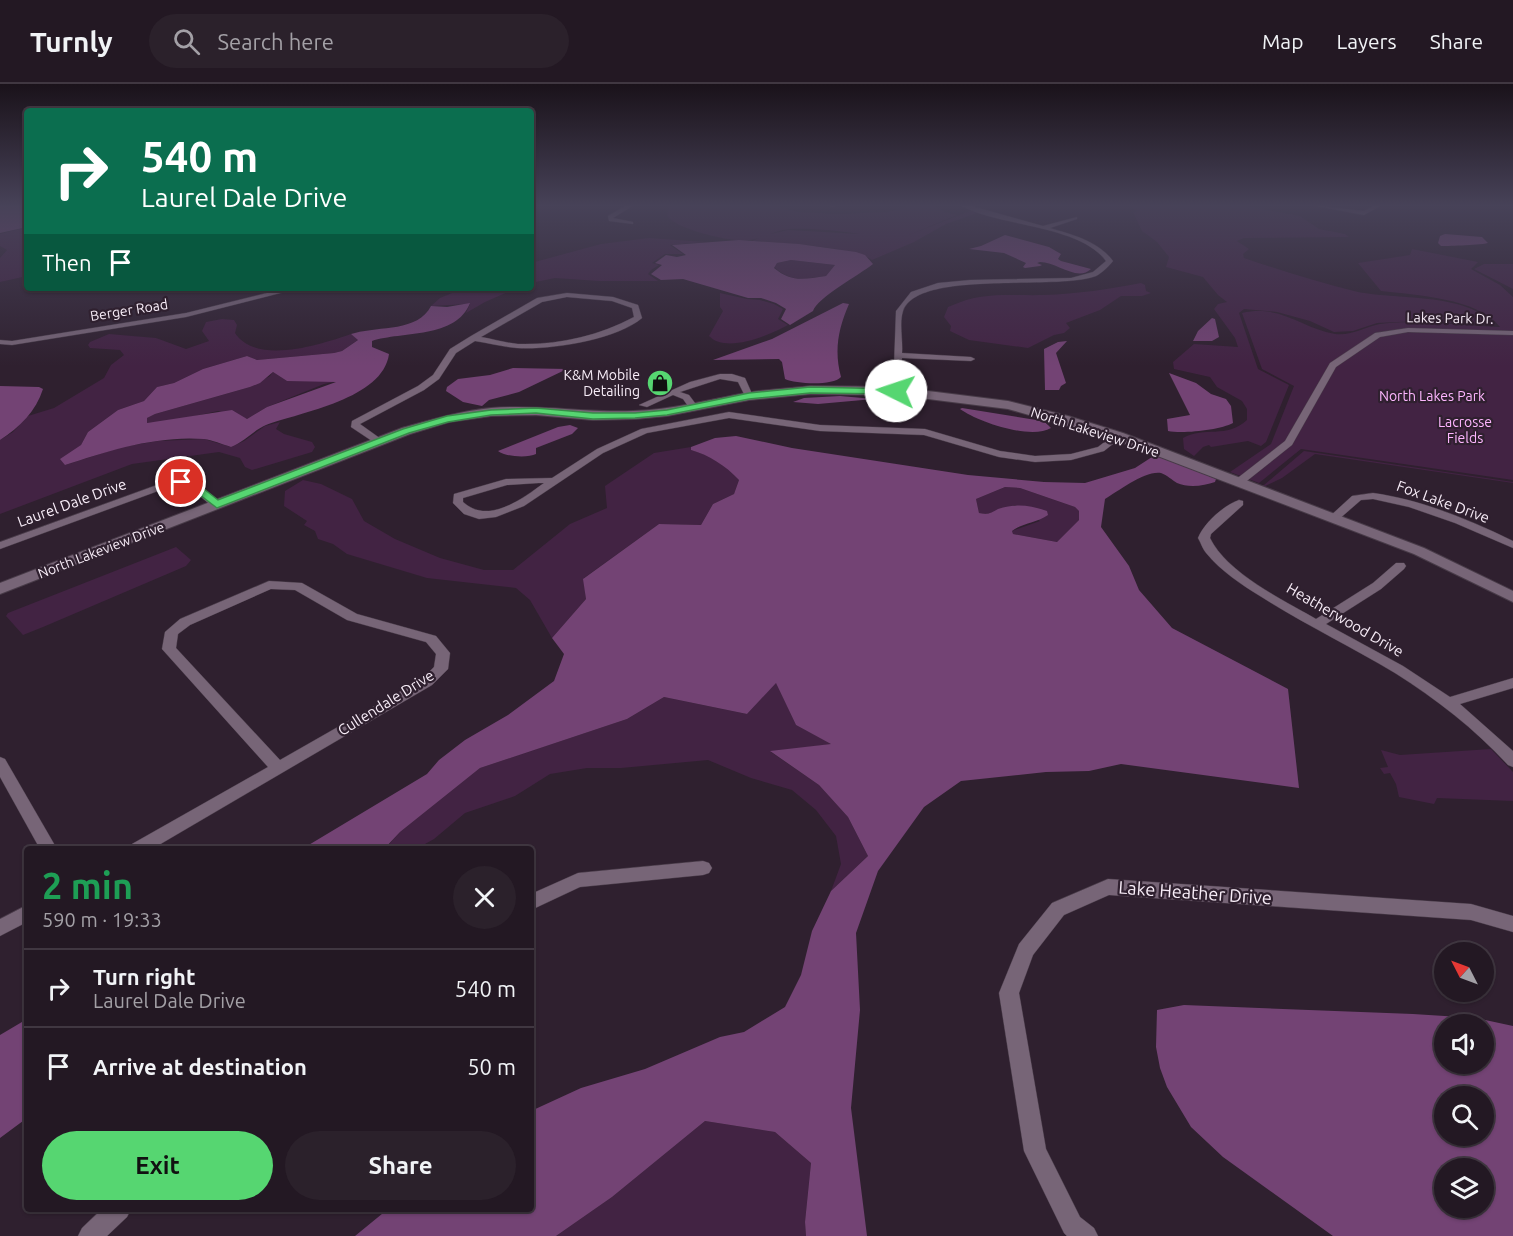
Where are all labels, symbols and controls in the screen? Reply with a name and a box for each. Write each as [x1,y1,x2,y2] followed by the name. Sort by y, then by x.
[149,14,569,68] search box
[170,25,203,58] icon: search
[30,26,113,57] text: Turnly
[218,29,334,54] text: Search here
[1262,29,1303,53] text: Map
[1336,29,1397,53] text: Layers
[1430,29,1483,53] text: Share
[42,132,120,210] icon: right
[141,133,258,180] text: 540 m
[141,182,347,212] text: Laurel Dale Drive
[104,246,137,279] icon: arrive
[42,250,92,275] text: Then
[89,296,169,324] street label: Berger Road
[1406,309,1494,327] street label: Lakes Park Dr.
[864,359,928,423] position arrow
[564,367,640,399] place label: K&M Mobile Detailing
[645,368,675,398] shop icon: K&M Mobile Detailing
[1379,388,1485,404] park label: North Lakes Park
[1029,404,1161,460] street label: North Lakeview Drive
[1438,414,1492,446] park label: Lacrosse Fields
[155,456,206,507] pin
[164,465,197,498] icon: arrive
[15,475,129,530] street label: Laurel Dale Drive
[1395,477,1492,526] street label: Fox Lake Drive
[35,518,167,582] street label: North Lakeview Drive
[1284,579,1407,660] street label: Heatherwood Drive
[335,666,437,739] street label: Cullendale Drive
[42,865,133,906] text: 2 min
[453,866,516,929] button: close
[1118,877,1272,907] street label: Lake Heather Drive
[42,908,162,931] text: 590 m · 19:33
[1434,942,1494,1002] north arrow
[1434,942,1494,1218] map controls
[93,964,195,989] text: Turn right
[42,972,75,1005] icon: right
[455,976,516,1001] text: 540 m
[93,989,246,1012] text: Laurel Dale Drive
[1434,1014,1494,1074] button: sound
[42,1050,75,1083] icon: arrive
[93,1054,307,1079] text: Arrive at destination
[467,1054,516,1079] text: 50 m
[1434,1086,1494,1146] button: search
[42,1131,273,1200] button: Exit
[285,1131,516,1200] button: Share
[1434,1158,1494,1218] button: layers

